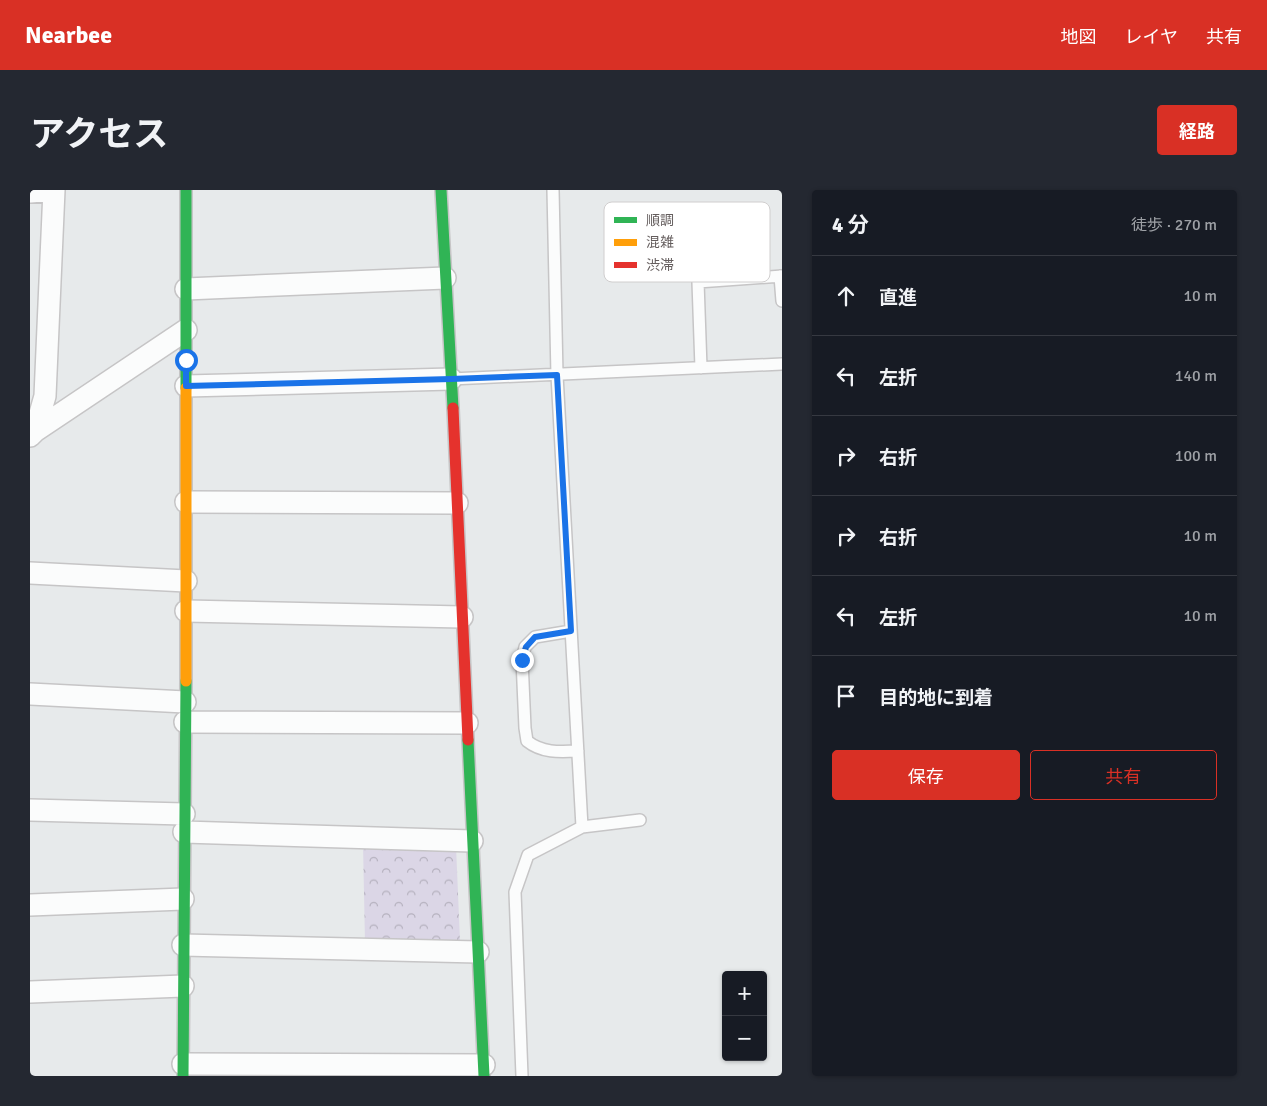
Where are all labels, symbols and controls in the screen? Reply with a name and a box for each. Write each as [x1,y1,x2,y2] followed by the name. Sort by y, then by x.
[25,20,112,50] text: Nearbee
[1061,26,1097,48] text: 地図
[1125,26,1178,48] text: レイヤ
[1206,26,1242,48] text: 共有
[1157,105,1237,155] button: 経路
[30,113,168,156] text: アクセス
[604,202,770,282] legend
[646,212,674,229] text: 順調
[832,212,869,238] text: 4 分
[1131,215,1217,235] text: 徒歩 · 270 m
[646,234,674,251] text: 混雑
[646,257,674,274] text: 渋滞
[832,282,860,310] icon: ahead
[879,286,917,310] text: 直進
[1183,286,1217,306] text: 10 m
[175,349,198,372] route start
[832,362,860,390] icon: left
[879,366,917,390] text: 左折
[1175,366,1217,386] text: 140 m
[832,442,860,470] icon: right
[879,446,917,470] text: 右折
[1175,446,1217,466] text: 100 m
[832,522,860,550] icon: right
[879,526,917,550] text: 右折
[1183,526,1217,546] text: 10 m
[832,602,860,630] icon: left
[879,606,917,630] text: 左折
[1183,606,1217,626] text: 10 m
[511,649,534,672] route end
[832,682,860,710] icon: arrive
[879,686,993,710] text: 目的地に到着
[832,750,1020,800] button: 保存
[1030,750,1217,800] button: 共有
[722,971,767,1061] map controls
[722,971,767,1016] button: +
[722,1016,767,1061] button: −

